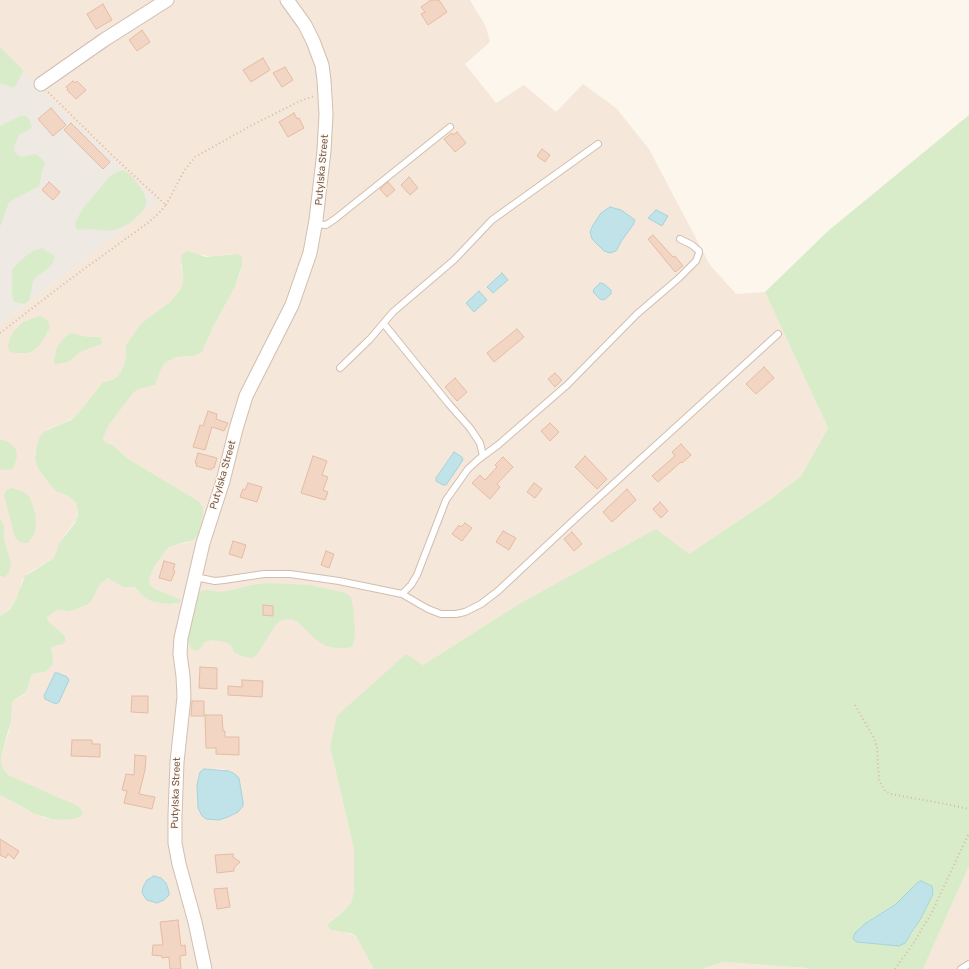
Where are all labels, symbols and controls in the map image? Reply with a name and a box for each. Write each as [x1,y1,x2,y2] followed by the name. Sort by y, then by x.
[313,134,331,206] street label: Putylska Street
[207,439,239,511] street label: Putylska Street
[169,757,183,829] street label: Putylska Street

